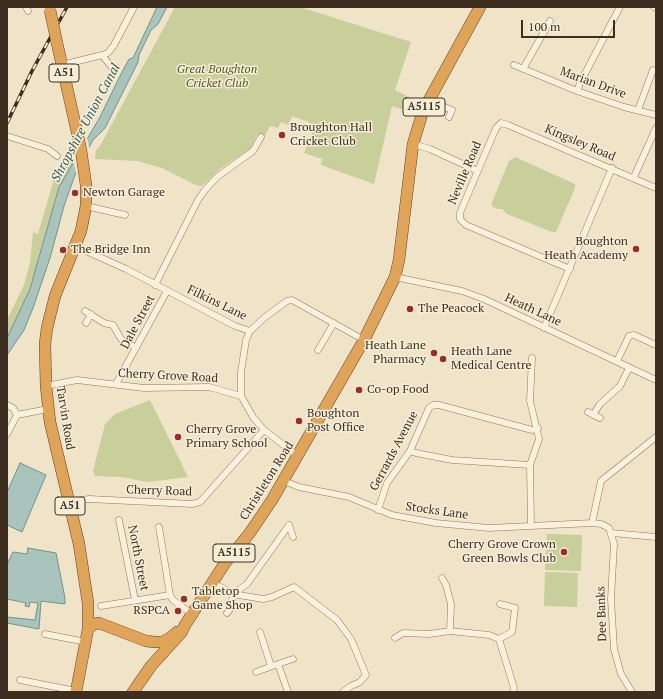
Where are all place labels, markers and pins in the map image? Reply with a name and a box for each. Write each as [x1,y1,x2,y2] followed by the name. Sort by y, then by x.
[290,121,372,149] place label: Broughton Hall Cricket Club
[277,130,287,140] marker: Broughton Hall Cricket Club
[83,186,165,200] place label: Newton Garage
[70,188,80,198] marker: Newton Garage
[544,235,628,263] place label: Boughton Heath Academy
[71,243,150,257] place label: The Bridge Inn
[631,244,641,254] marker: Boughton Heath Academy
[58,245,68,255] marker: The Bridge Inn
[418,302,484,316] place label: The Peacock
[405,304,415,314] marker: The Peacock
[365,339,426,367] place label: Heath Lane Pharmacy
[451,345,532,373] place label: Heath Lane Medical Centre
[429,348,439,358] marker: Heath Lane Pharmacy
[438,354,448,364] marker: Heath Lane Medical Centre
[367,383,429,397] place label: Co-op Food
[354,385,364,395] marker: Co-op Food
[307,407,365,435] place label: Boughton Post Office
[294,416,304,426] marker: Boughton Post Office
[186,423,268,451] place label: Cherry Grove Primary School
[173,432,183,442] marker: Cherry Grove Primary School
[448,538,556,566] place label: Cherry Grove Crown Green Bowls Club
[559,547,569,557] marker: Cherry Grove Crown Green Bowls Club
[192,585,253,613] place label: Tabletop Game Shop
[179,594,189,604] marker: Tabletop Game Shop
[133,604,170,618] place label: RSPCA
[173,606,183,616] marker: RSPCA

